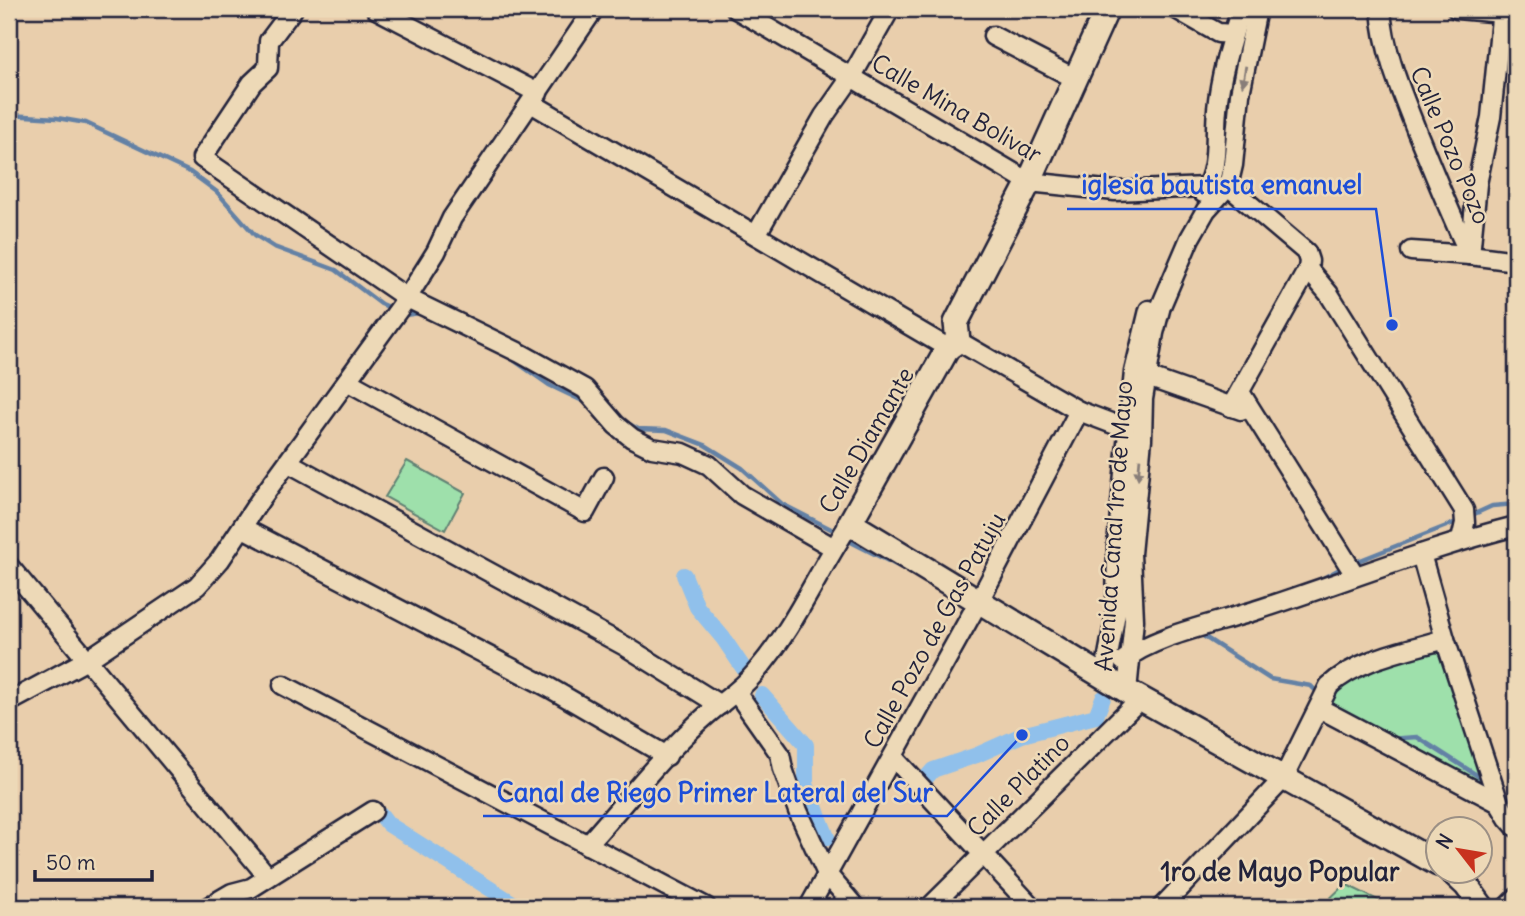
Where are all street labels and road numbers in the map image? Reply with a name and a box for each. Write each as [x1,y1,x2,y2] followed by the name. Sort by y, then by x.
[866,47,1048,169] street label: Calle Mina Bolivar
[1404,62,1498,228] street label: Calle Pozo Pozo
[812,361,920,519] street label: Calle Diamante
[1088,380,1138,672] street label: Avenida Canal 1ro de Mayo
[856,507,1012,753] street label: Calle Pozo de Gas Patuju
[960,727,1076,843] street label: Calle Platino

